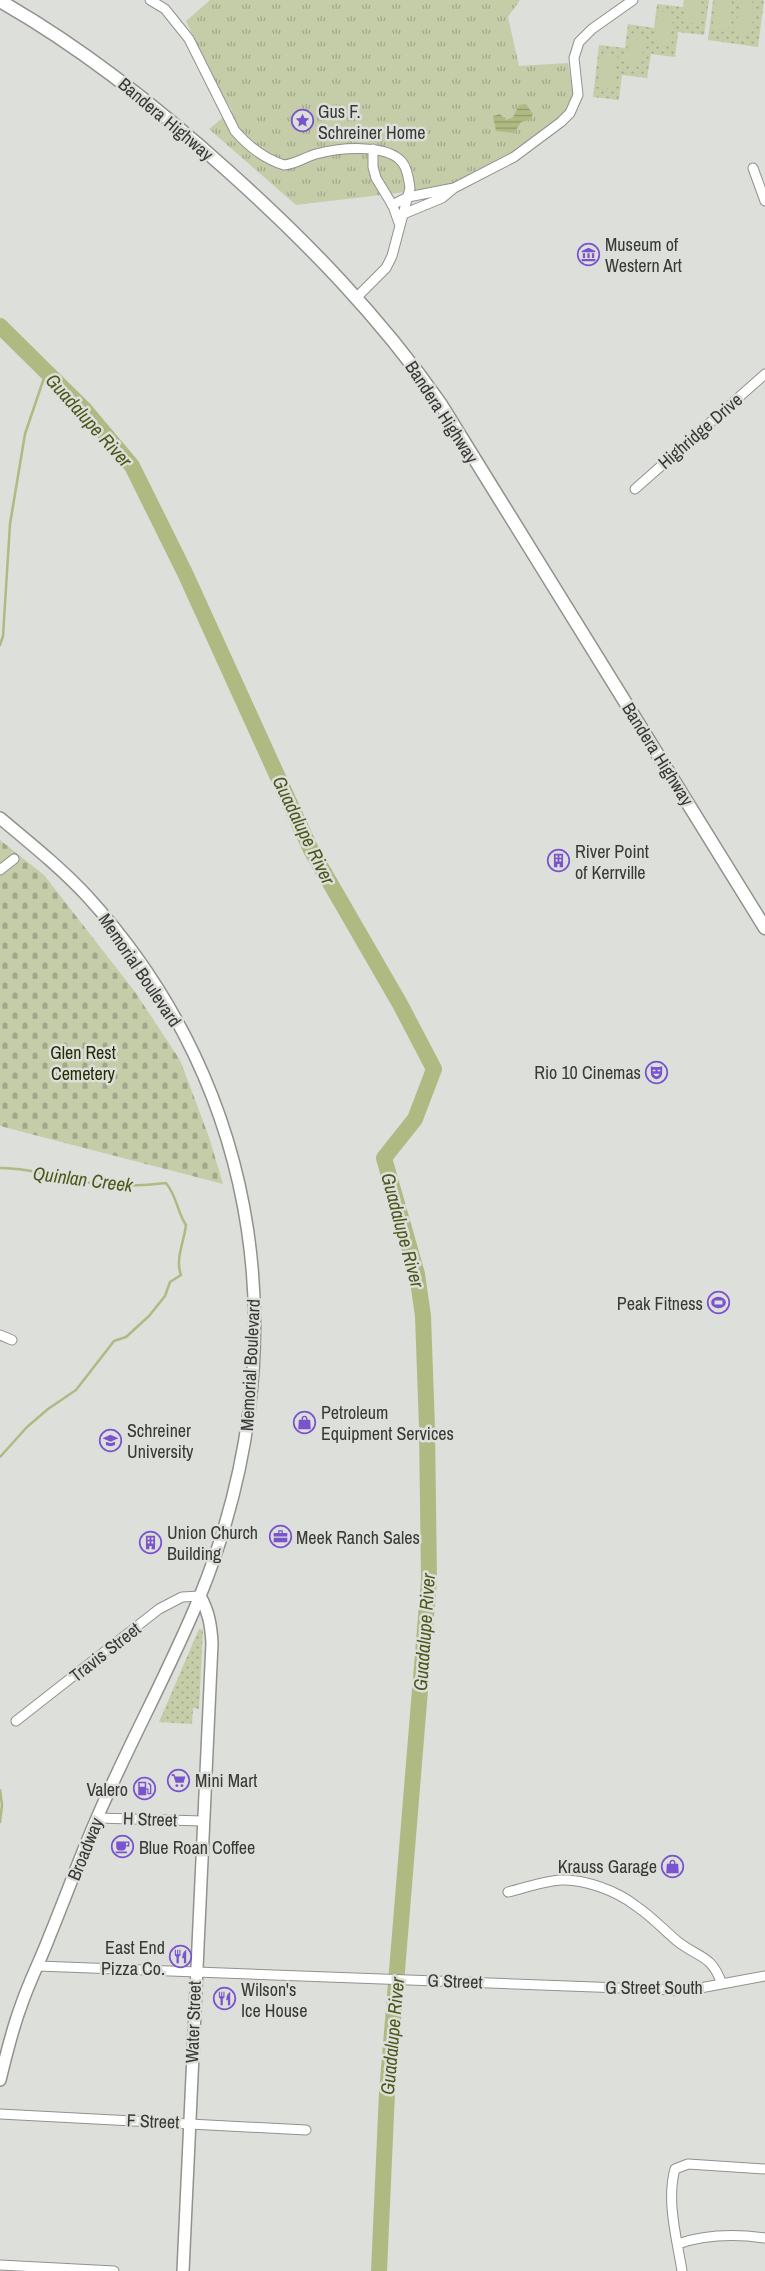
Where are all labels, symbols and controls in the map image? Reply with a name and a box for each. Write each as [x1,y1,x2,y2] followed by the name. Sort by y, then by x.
[113,72,219,167] street label: Bandera Highway
[318,99,425,145] place label: Gus F. Schreiner Home
[290,109,314,133] place icon: Gus F. Schreiner Home
[605,232,682,278] place label: Museum of Western Art
[577,242,601,266] museum icon: Museum of Western Art
[400,356,485,469] street label: Bandera Highway
[40,368,139,473] water label: Guadalupe River
[652,387,748,475] street label: Highridge Drive
[616,698,700,811] street label: Bandera Highway
[266,771,342,889] water label: Guadalupe River
[575,839,649,885] place label: River Point of Kerrville
[547,849,571,873] building icon: River Point of Kerrville
[93,908,187,1032] street label: Memorial Boulevard
[50,1040,116,1086] park label: Glen Rest Cemetery
[534,1060,641,1085] place label: Rio 10 Cinemas
[645,1060,669,1084] theatre icon: Rio 10 Cinemas
[32,1160,136,1198] water label: Quinlan Creek
[375,1170,431,1291] water label: Guadalupe River
[617,1291,703,1316] place label: Peak Fitness
[707,1291,731,1315] sports icon: Peak Fitness
[234,1298,266,1432] street label: Memorial Boulevard
[321,1400,454,1446] place label: Petroleum Equipment Services
[293,1410,317,1434] shop icon: Petroleum Equipment Services
[127,1418,194,1464] place label: Schreiner University
[99,1428,123,1452] school or university icon: Schreiner University
[167,1520,258,1566] place label: Union Church Building
[268,1525,292,1549] office icon: Meek Ranch Sales
[296,1525,420,1550] place label: Meek Ranch Sales
[139,1530,163,1554] building icon: Union Church Building
[407,1572,441,1692] water label: Guadalupe River
[64,1616,146,1688] street label: Travis Street
[167,1768,191,1792] supermarket icon: Mini Mart
[195,1768,257,1793] place label: Mini Mart
[86,1777,128,1802] place label: Valero
[132,1777,156,1801] fuel station icon: Valero
[123,1806,177,1832] street label: H Street
[61,1813,109,1884] street label: Broadway
[111,1835,135,1859] cafe icon: Blue Roan Coffee
[139,1835,255,1860] place label: Blue Roan Coffee
[558,1854,657,1879] place label: Krauss Garage
[661,1854,685,1878] shop icon: Krauss Garage
[101,1935,165,1981] place label: East End Pizza Co.
[169,1945,193,1969] restaurant icon: East End Pizza Co.
[427,1968,483,1994] street label: G Street
[374,1975,410,2096] water label: Guadalupe River
[605,1975,703,2000] street label: G Street South
[241,1977,307,2023] place label: Wilson's Ice House
[179,1980,207,2064] street label: Water Street
[213,1987,237,2011] restaurant icon: Wilson's Ice House
[126,2108,180,2134] street label: F Street

